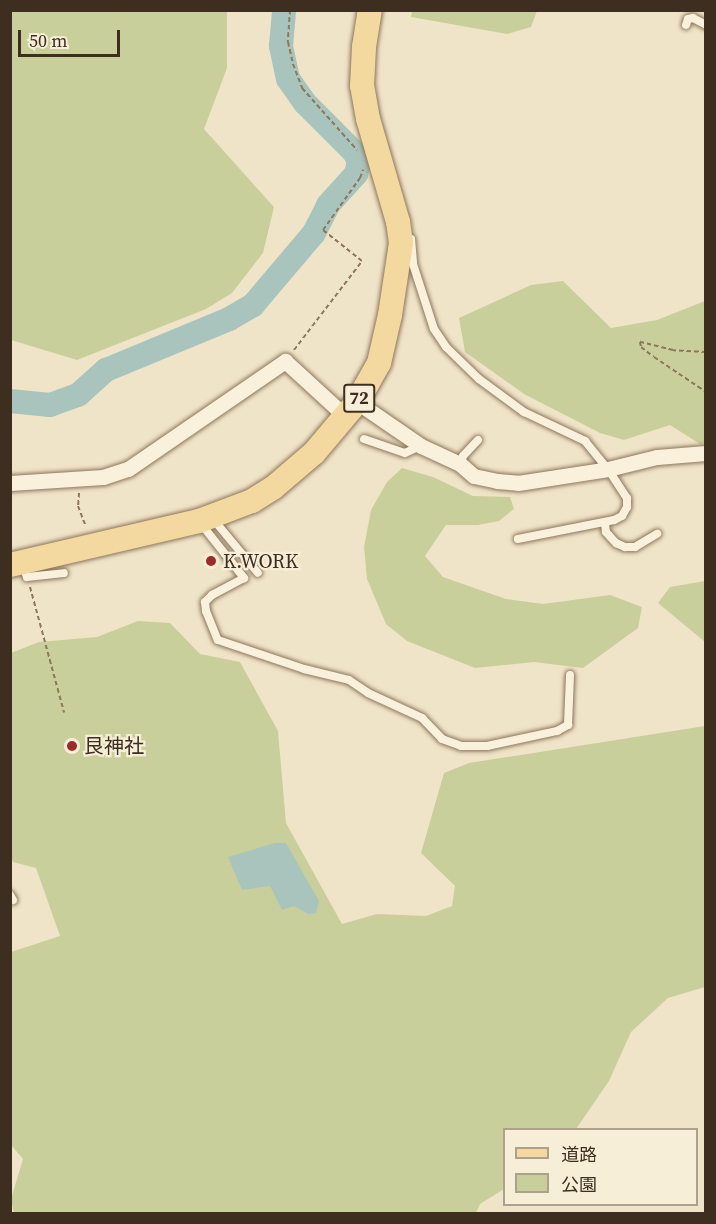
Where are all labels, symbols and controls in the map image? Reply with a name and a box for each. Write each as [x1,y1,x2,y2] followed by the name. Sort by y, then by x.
[21,18,123,56] scale bar
[29,28,67,53] text: 50 m
[342,383,376,413] road number: 72
[223,549,298,573] place label: K.WORK
[204,554,218,568] marker: K.WORK
[84,734,144,758] place label: 艮神社
[65,739,79,753] marker: 艮神社
[503,1128,698,1206] legend
[561,1142,597,1167] text: 道路
[561,1172,597,1197] text: 公園

